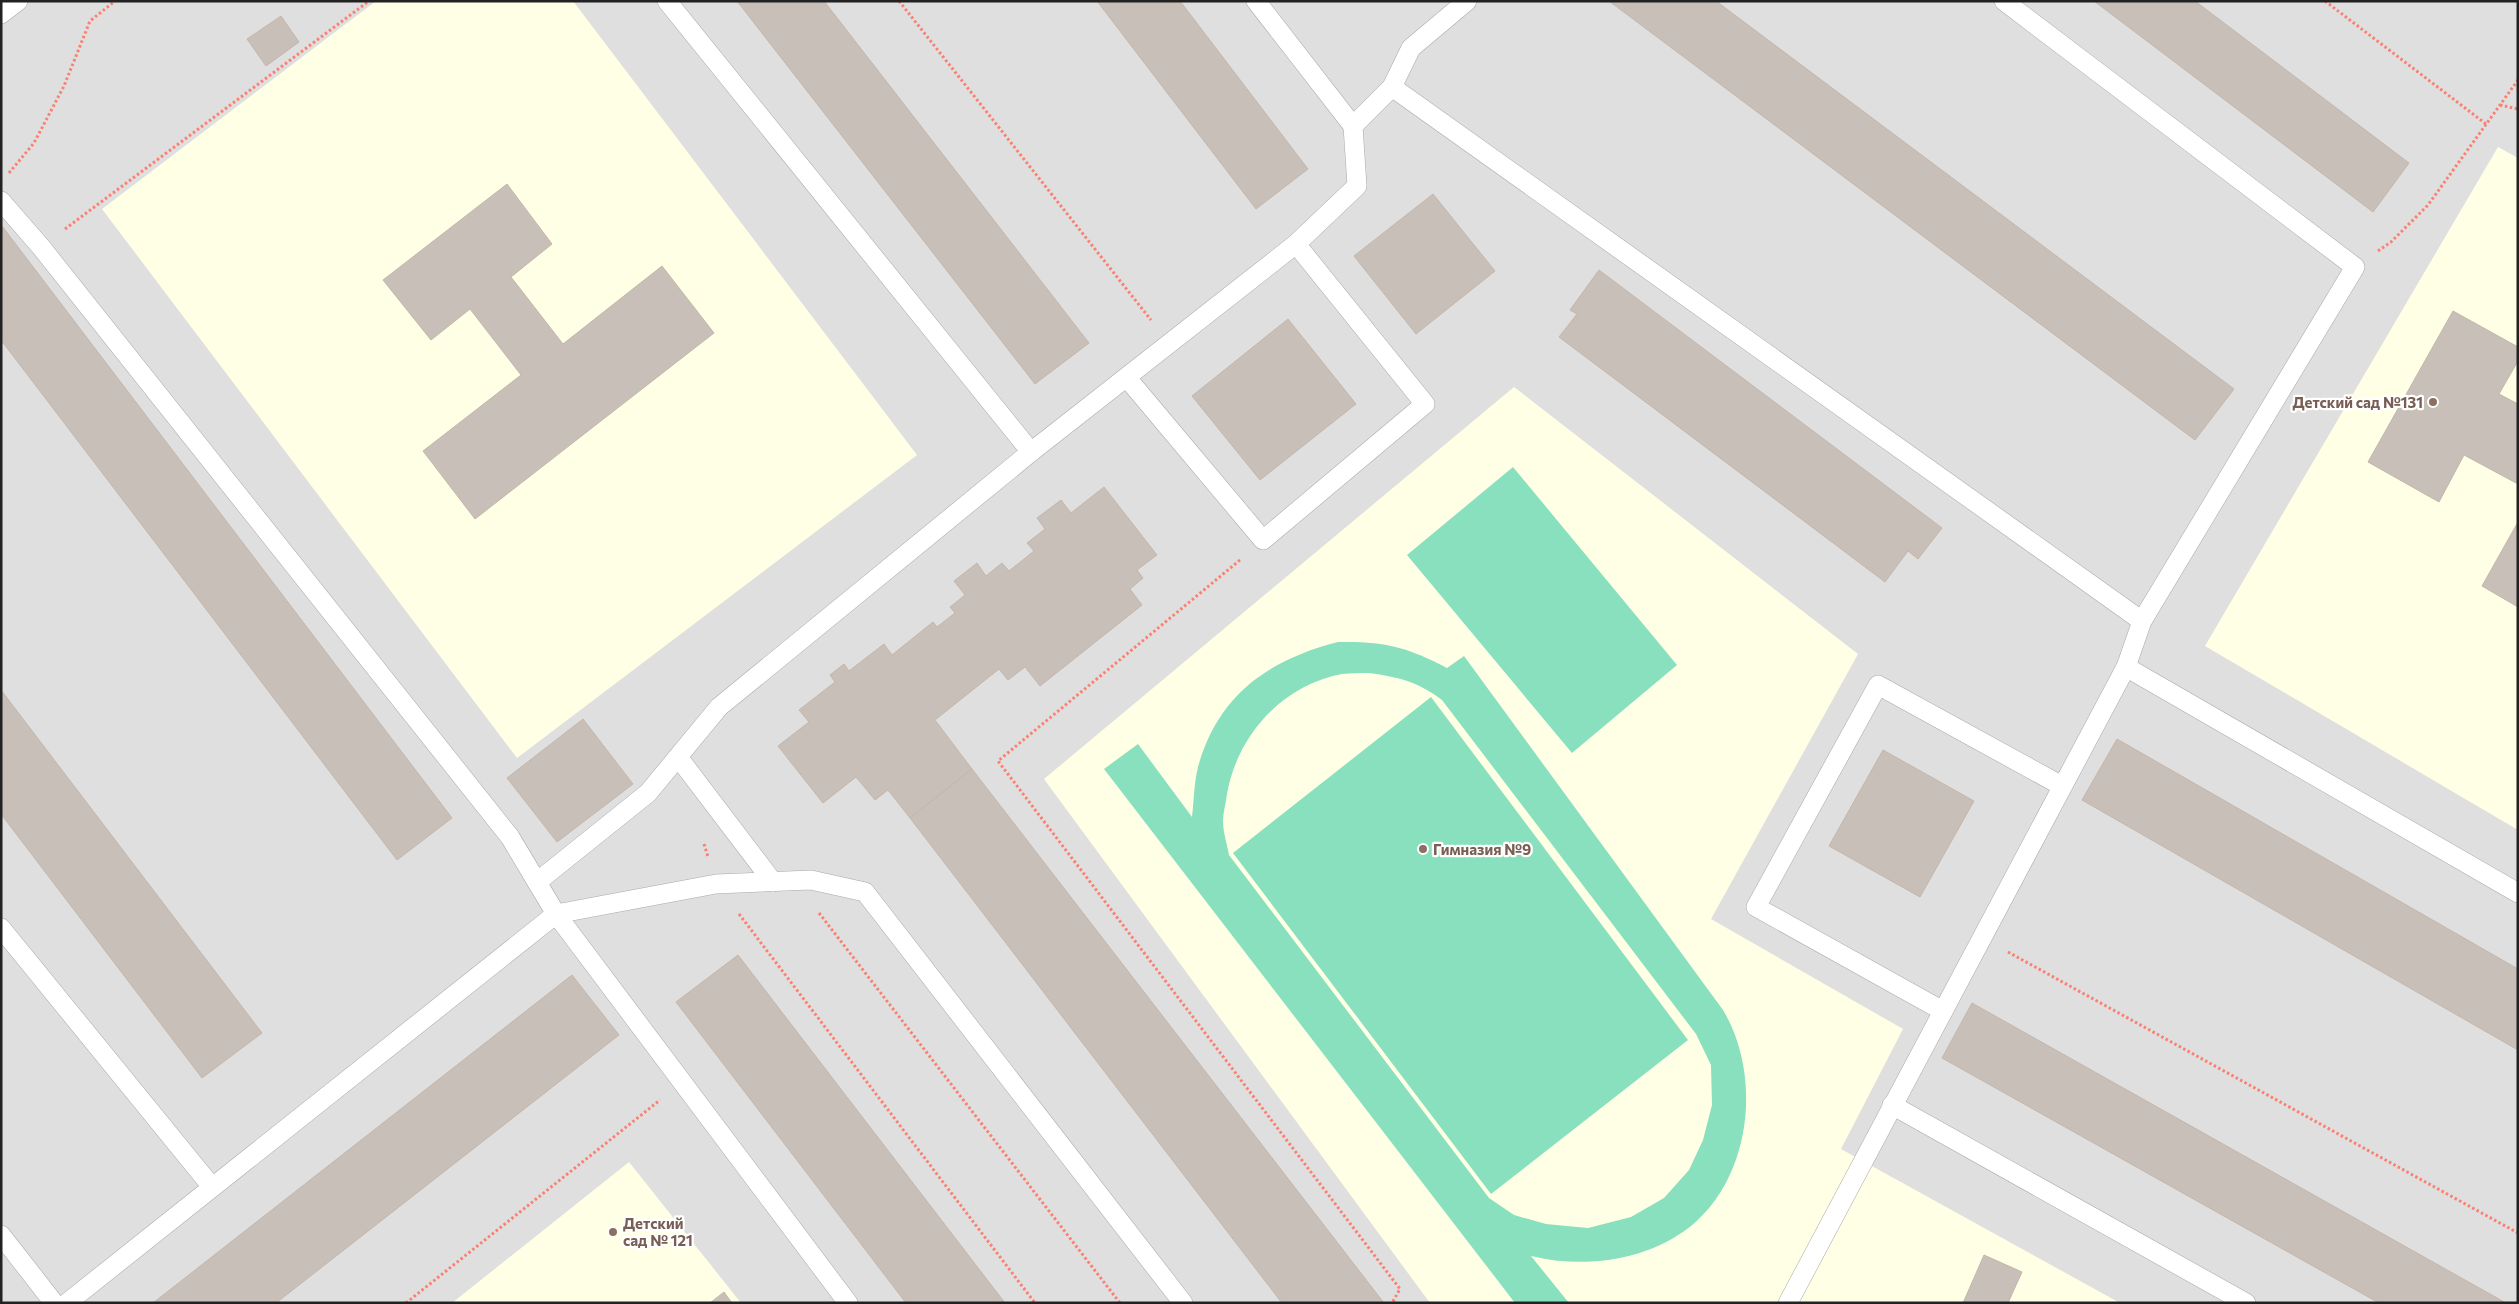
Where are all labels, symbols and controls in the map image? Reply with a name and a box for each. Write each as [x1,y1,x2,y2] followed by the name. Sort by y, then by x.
[2292,393,2423,411] place label: Детский сад №131
[2427,396,2439,408] marker: Детский сад №131
[1433,840,1531,858] place label: Гимназия №9
[1417,843,1429,855] marker: Гимназия №9
[623,1214,693,1249] place label: Детский сад № 121
[607,1226,619,1238] marker: Детский сад № 121

